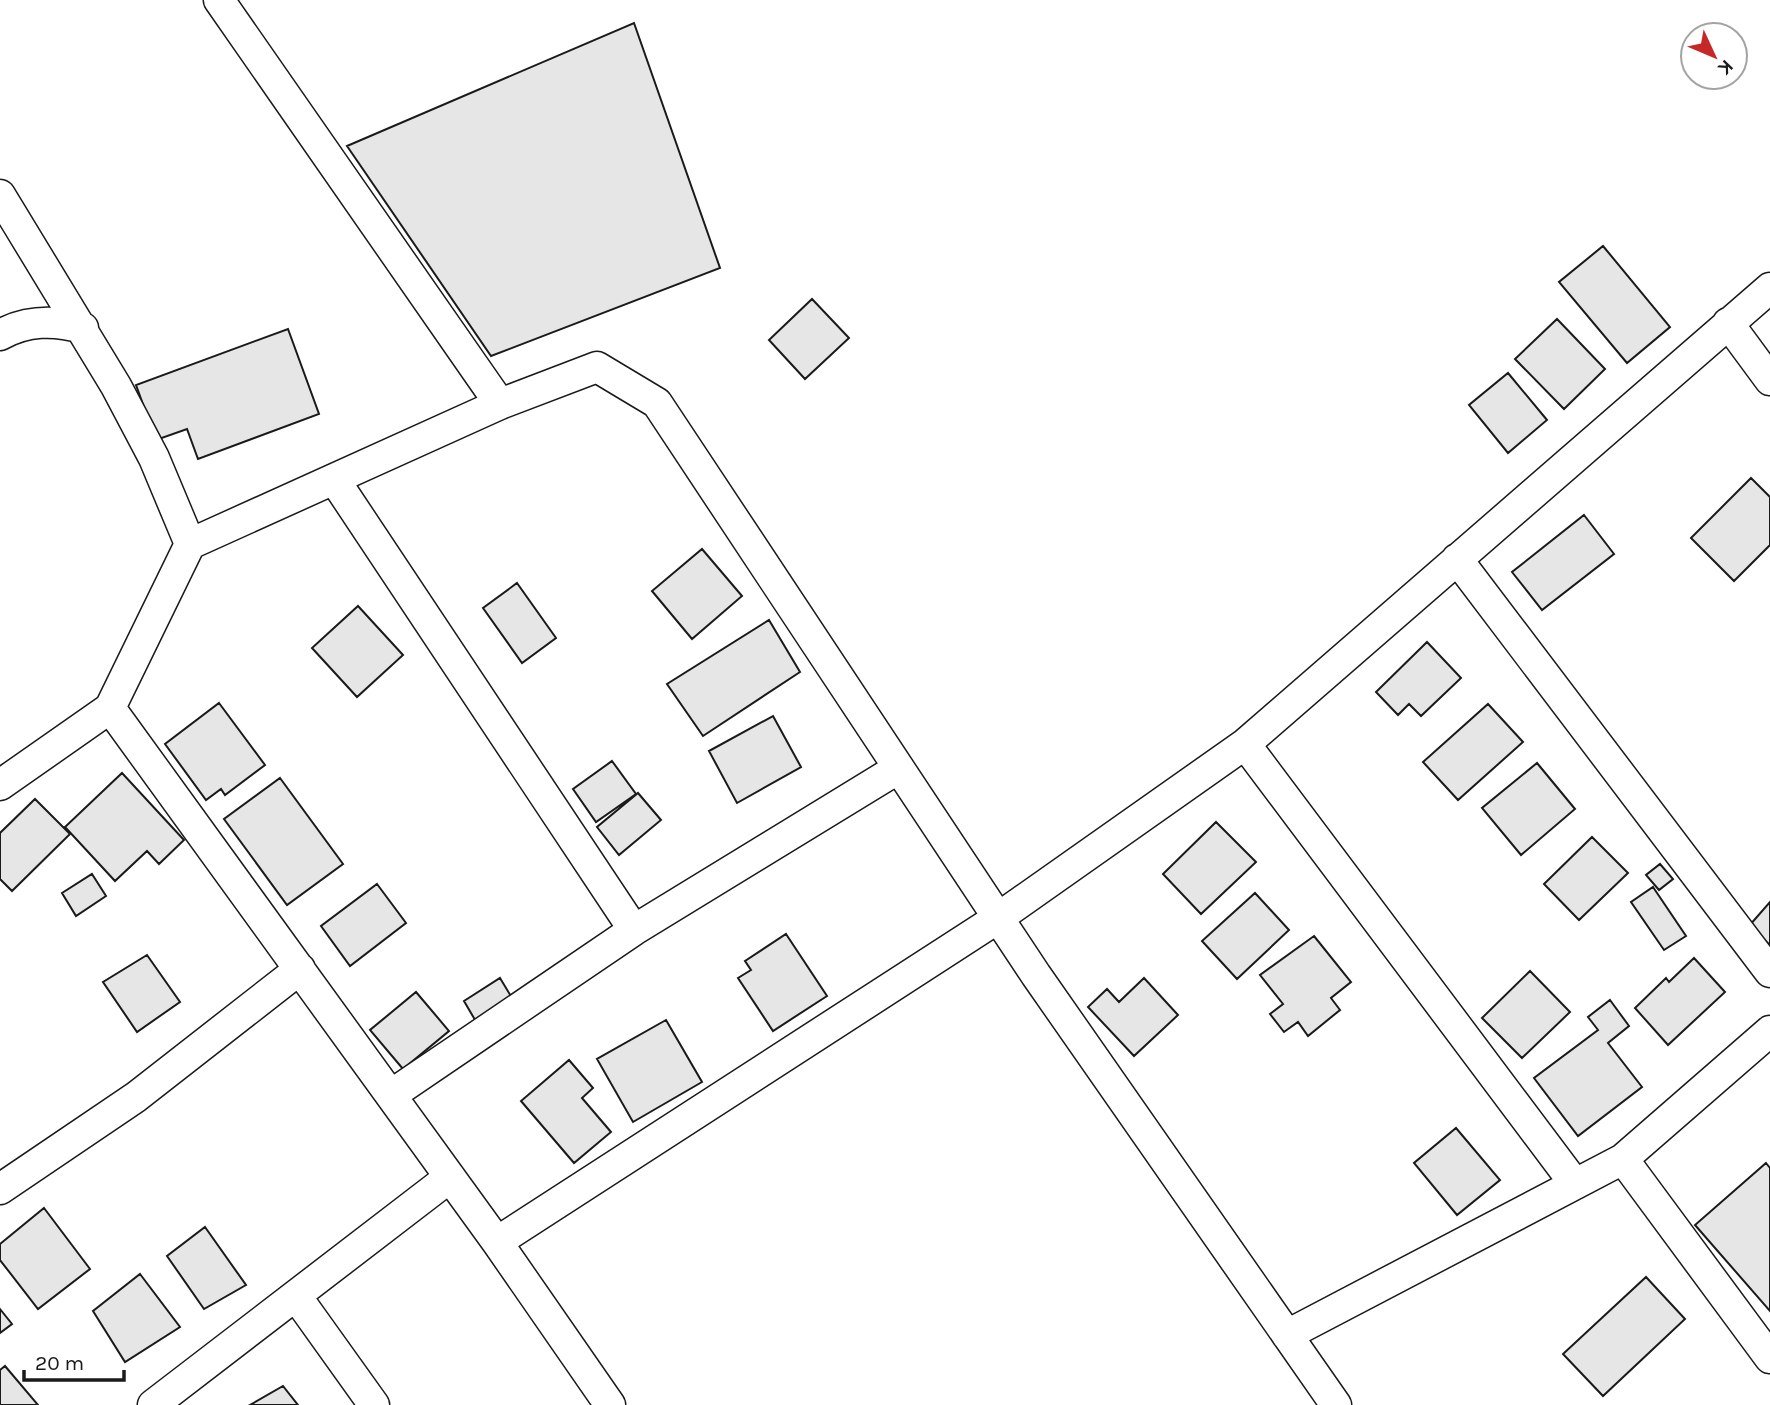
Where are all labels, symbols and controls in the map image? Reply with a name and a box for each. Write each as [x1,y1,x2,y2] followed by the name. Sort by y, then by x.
[1679,21,1749,91] north arrow
[1713,55,1738,80] text: K
[24,1338,124,1382] scale bar
[35,1351,84,1375] text: 20 m

